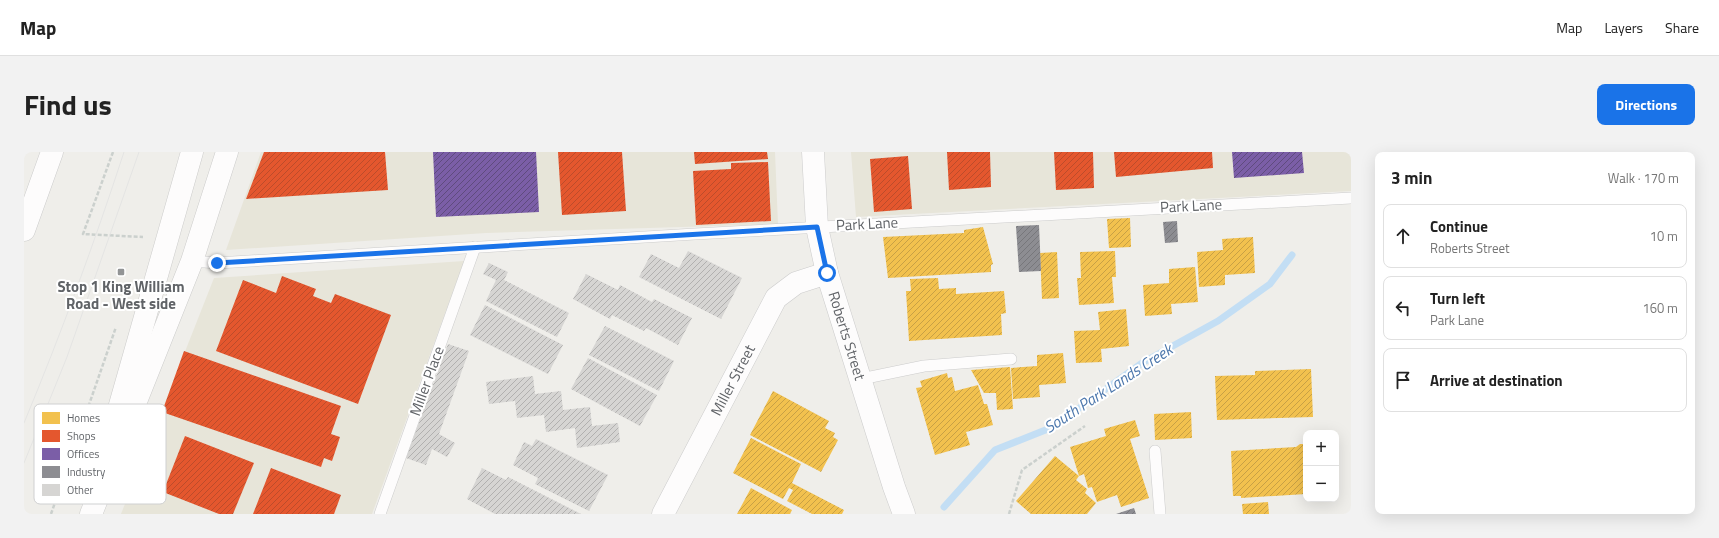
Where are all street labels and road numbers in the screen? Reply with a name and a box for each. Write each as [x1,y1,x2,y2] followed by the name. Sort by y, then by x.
[1159,192,1223,219] street label: Park Lane
[835,210,899,237] street label: Park Lane
[822,288,872,384] street label: Roberts Street
[704,340,761,420] street label: Miller Street
[403,343,450,419] street label: Miller Place

